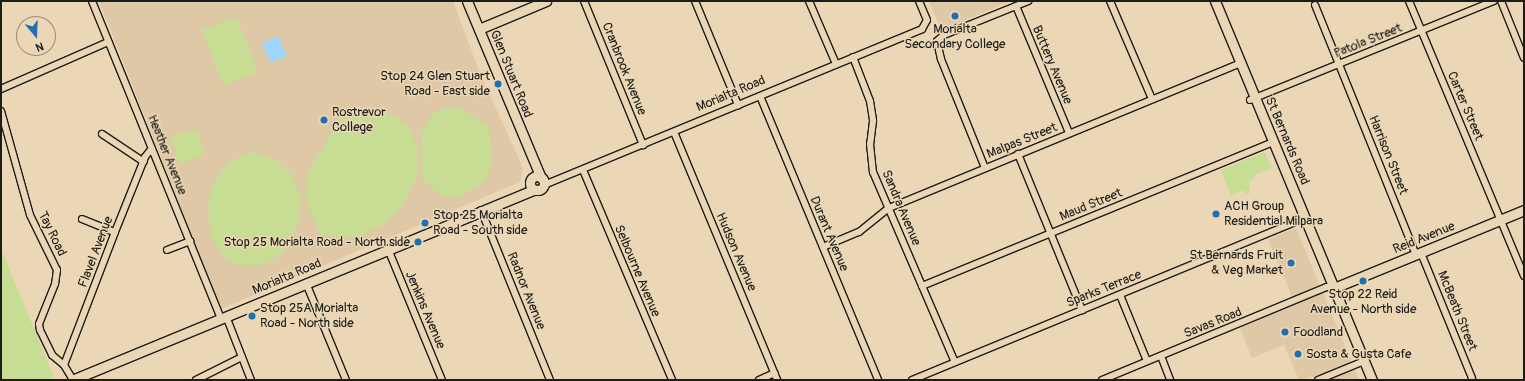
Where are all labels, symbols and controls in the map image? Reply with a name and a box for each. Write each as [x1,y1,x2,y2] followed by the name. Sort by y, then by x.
[950,11,960,21] marker: Morialta Secondary College
[16,16,56,56] north arrow
[598,20,650,118] street label: Cranbrook Avenue
[1332,20,1404,62] street label: Patola Street
[905,22,1005,53] place label: Morialta Secondary College
[1028,23,1076,107] street label: Buttery Avenue
[486,28,536,120] street label: Glen Stuart Road
[34,40,45,54] text: N
[380,69,490,100] place label: Stop 24 Glen Stuart Road - East side
[1444,69,1486,143] street label: Carter Street
[694,72,768,116] street label: Morialta Road
[493,79,503,89] marker: Stop 24 Glen Stuart Road - East side
[1262,95,1312,187] street label: St Bernards Road
[332,105,386,136] place label: Rostrevor College
[144,113,190,197] street label: Heather Avenue
[1365,113,1411,197] street label: Harrison Street
[319,115,329,125] marker: Rostrevor College
[985,120,1059,162] street label: Malpas Street
[878,168,924,248] street label: Sandra Avenue
[1057,185,1125,225] street label: Maud Street
[806,194,852,274] street label: Durant Avenue
[1224,199,1323,230] place label: ACH Group Residential Milpara
[433,208,527,239] place label: Stop 25 Morialta Road - South side
[35,209,69,259] street label: Tay Road
[1211,209,1221,219] marker: ACH Group Residential Milpara
[712,210,760,294] street label: Hudson Avenue
[75,214,117,290] street label: Flavel Avenue
[420,218,430,228] marker: Stop 25 Morialta Road - South side
[1391,219,1457,257] street label: Reid Avenue
[611,223,663,319] street label: Selbourne Avenue
[224,234,410,250] place label: Stop 25 Morialta Road - North side
[413,237,423,247] marker: Stop 25 Morialta Road - North side
[1190,248,1283,279] place label: St Bernards Fruit & Veg Market
[503,250,549,332] street label: Radnor Avenue
[250,255,324,299] street label: Morialta Road
[1286,258,1296,268] marker: St Bernards Fruit & Veg Market
[1064,267,1144,311] street label: Sparks Terrace
[402,269,448,351] street label: Jenkins Avenue
[1434,269,1480,353] street label: McBeath Street
[1358,276,1368,286] marker: Stop 22 Reid Avenue - North side
[1310,287,1416,318] place label: Stop 22 Reid Avenue - North side
[260,301,358,332] place label: Stop 25A Morialta Road - North side
[1182,304,1244,342] street label: Savas Road
[247,311,257,321] marker: Stop 25A Morialta Road - North side
[1293,324,1343,340] place label: Foodland
[1280,327,1290,337] marker: Foodland
[1306,346,1411,362] place label: Sosta & Gusta Cafe
[1293,349,1303,359] marker: Sosta & Gusta Cafe

